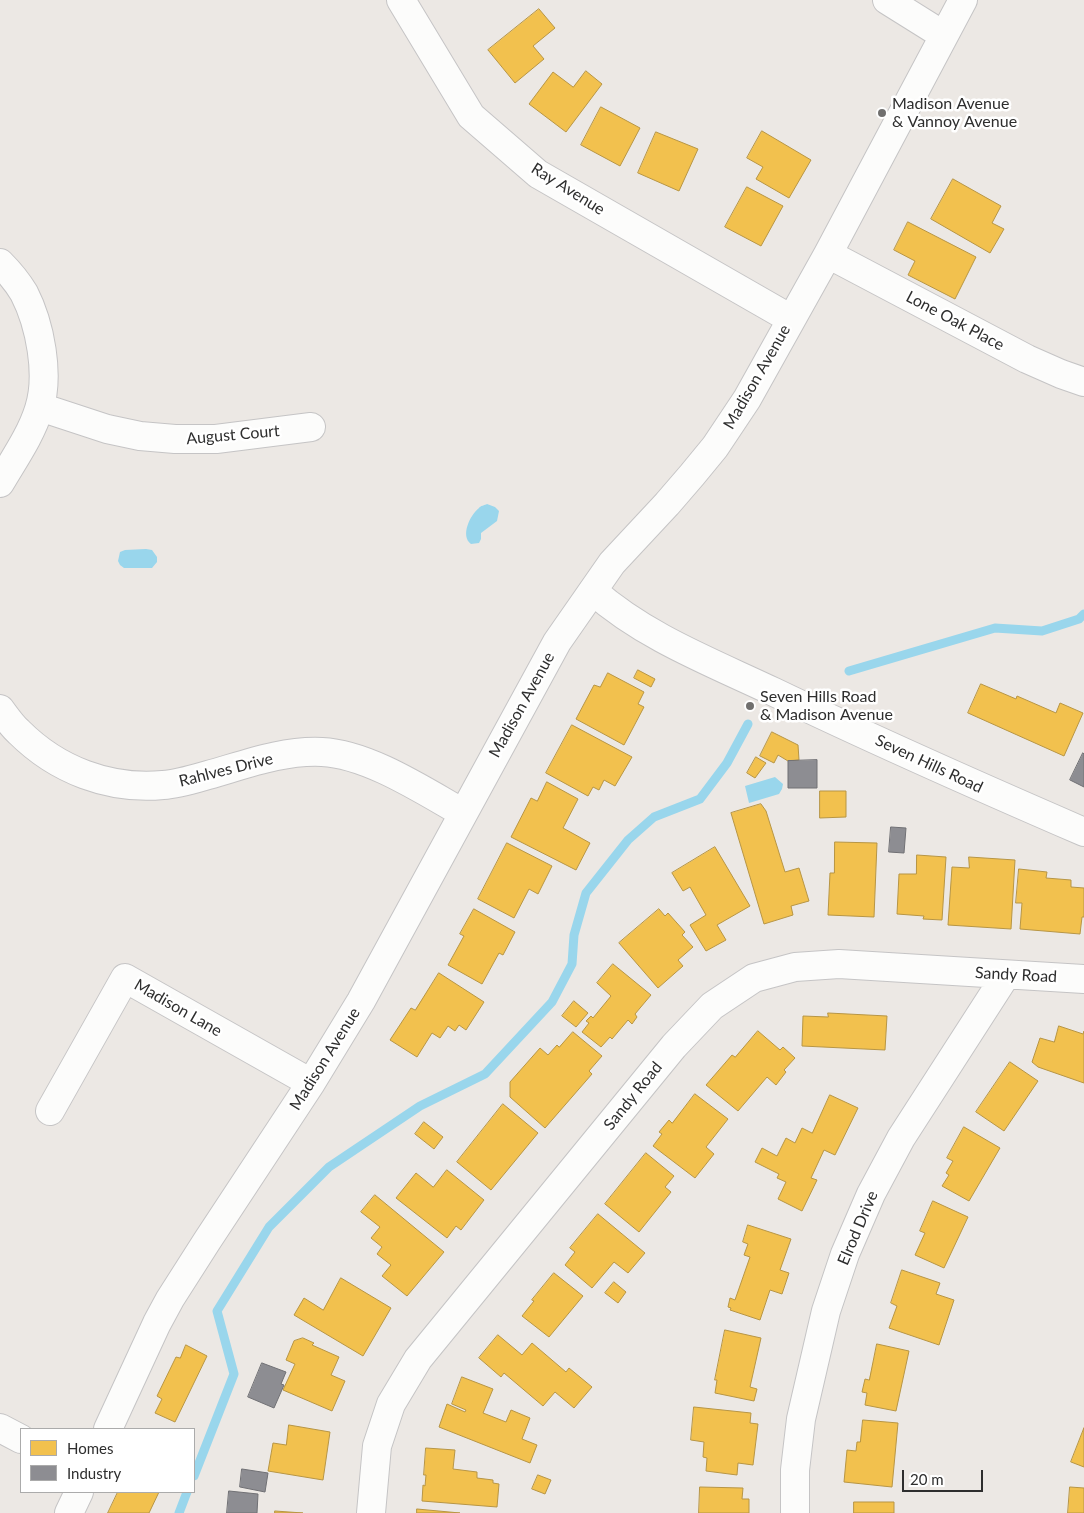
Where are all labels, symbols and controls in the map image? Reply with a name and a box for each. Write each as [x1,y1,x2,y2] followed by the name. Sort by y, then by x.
[892,94,1017,132] place label: Madison Avenue & Vannoy Avenue
[876,107,888,119] marker: Madison Avenue & Vannoy Avenue
[528,159,608,219] street label: Ray Avenue
[903,287,1007,355] street label: Lone Oak Place
[719,321,795,433] street label: Madison Avenue
[186,421,280,449] street label: August Court
[485,649,559,761] street label: Madison Avenue
[760,687,893,725] place label: Seven Hills Road & Madison Avenue
[744,700,756,712] marker: Seven Hills Road & Madison Avenue
[872,731,986,797] street label: Seven Hills Road
[177,749,275,791] street label: Rahlves Drive
[974,963,1058,987] street label: Sandy Road
[131,975,225,1041] street label: Madison Lane
[286,1004,364,1114] street label: Madison Avenue
[600,1058,666,1134] street label: Sandy Road
[834,1188,882,1268] street label: Elrod Drive
[20,1428,195,1493] legend
[67,1439,113,1457] text: Homes
[904,1460,985,1492] scale bar
[67,1464,121,1482] text: Industry
[910,1470,944,1488] text: 20 m

